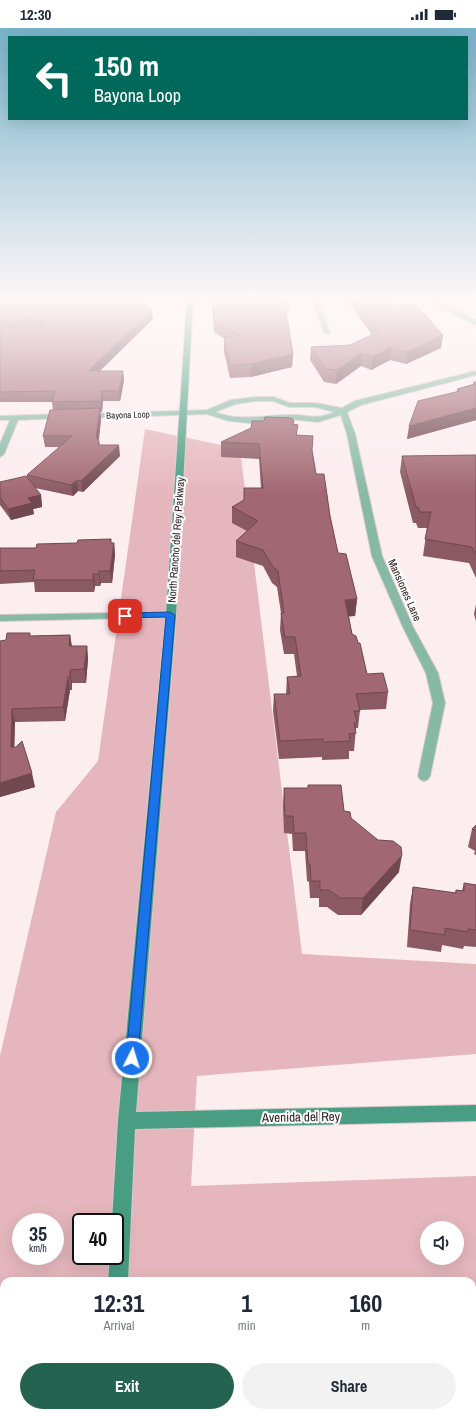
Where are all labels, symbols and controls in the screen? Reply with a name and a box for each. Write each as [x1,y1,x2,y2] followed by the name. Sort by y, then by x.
[20,4,51,25] text: 12:30
[94,47,159,85] text: 150 m
[28,52,80,104] icon: left
[94,83,181,108] text: Bayona Loop
[106,408,150,422] street label: Bayona Loop
[165,476,187,603] street label: North Rancho del Rey Parkway
[385,557,425,623] street label: Mansiones Lane
[108,599,142,633] pin
[114,605,136,627] icon: arrive
[111,1037,153,1079] position arrow
[261,1108,341,1126] street label: Avenida del Rey
[72,1213,124,1265] speed limit sign: 40
[29,1220,47,1247] text: 35
[420,1221,464,1265] map controls
[420,1221,464,1265] button: sound
[29,1242,47,1255] text: km/h
[94,1287,144,1319] text: 12:31
[241,1287,252,1319] text: 1
[349,1287,382,1319] text: 160
[104,1317,134,1334] text: Arrival
[238,1317,256,1334] text: min
[361,1317,370,1334] text: m
[20,1363,234,1409] button: Exit
[242,1363,456,1409] button: Share

